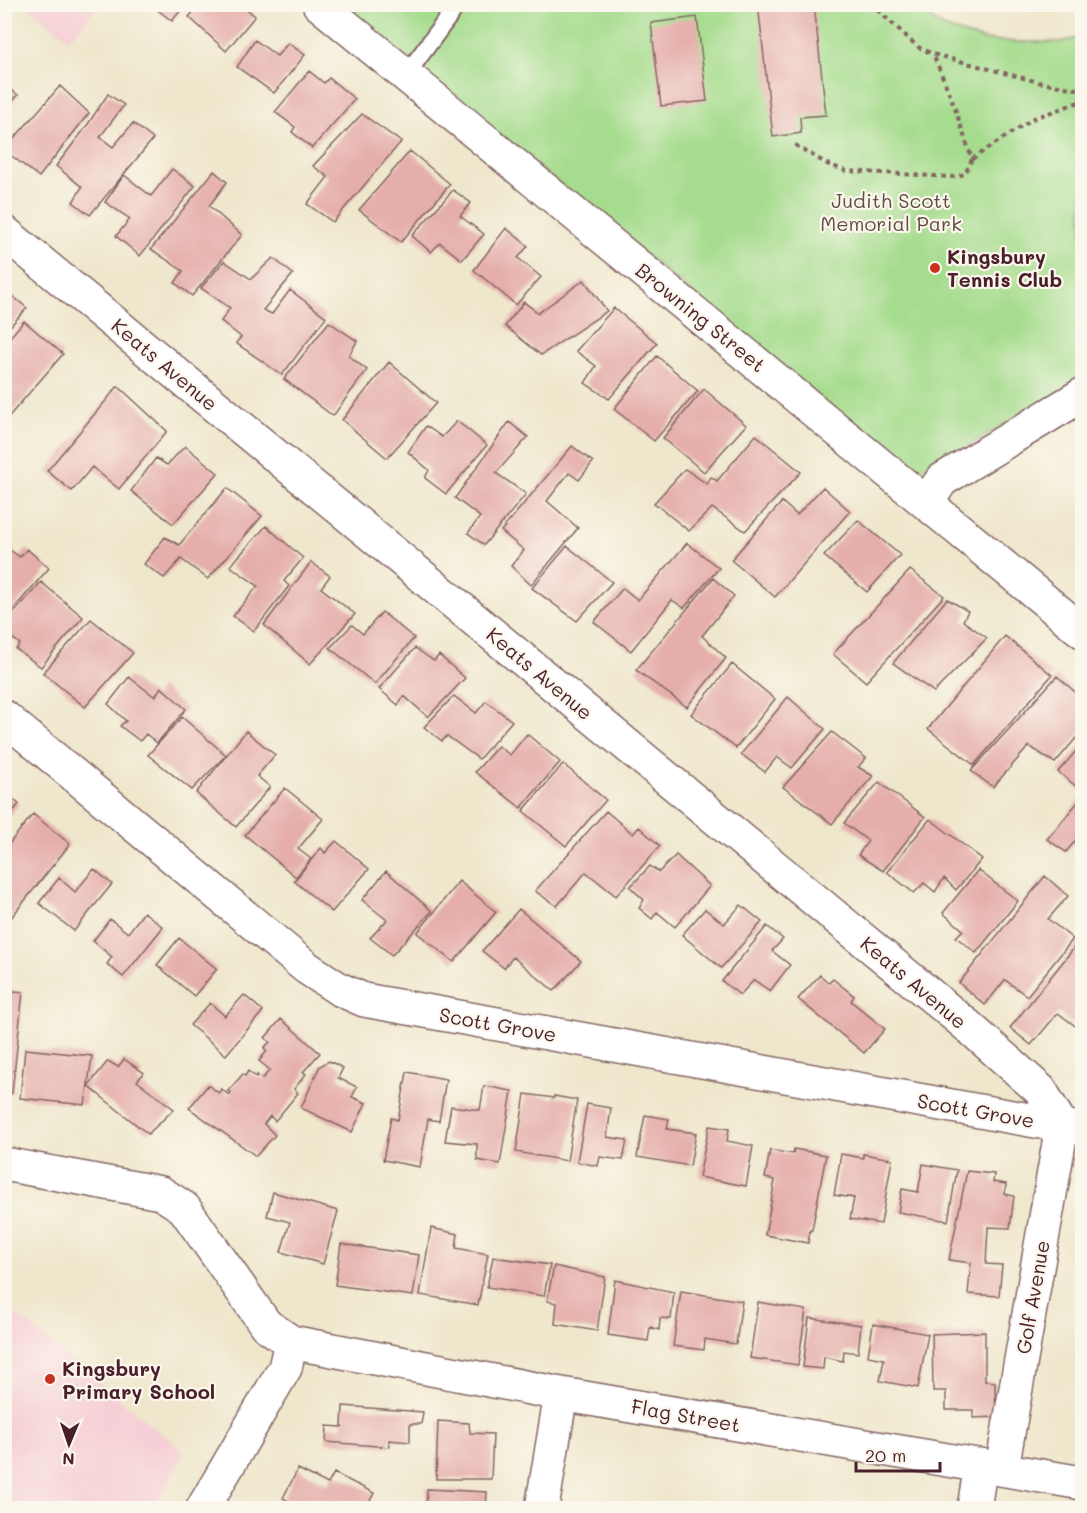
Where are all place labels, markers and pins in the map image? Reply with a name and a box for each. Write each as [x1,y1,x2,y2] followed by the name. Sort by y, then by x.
[947,243,1062,292] place label: Kingsbury Tennis Club
[928,261,942,275] marker: Kingsbury Tennis Club
[62,1355,215,1404] place label: Kingsbury Primary School
[43,1372,57,1386] marker: Kingsbury Primary School

